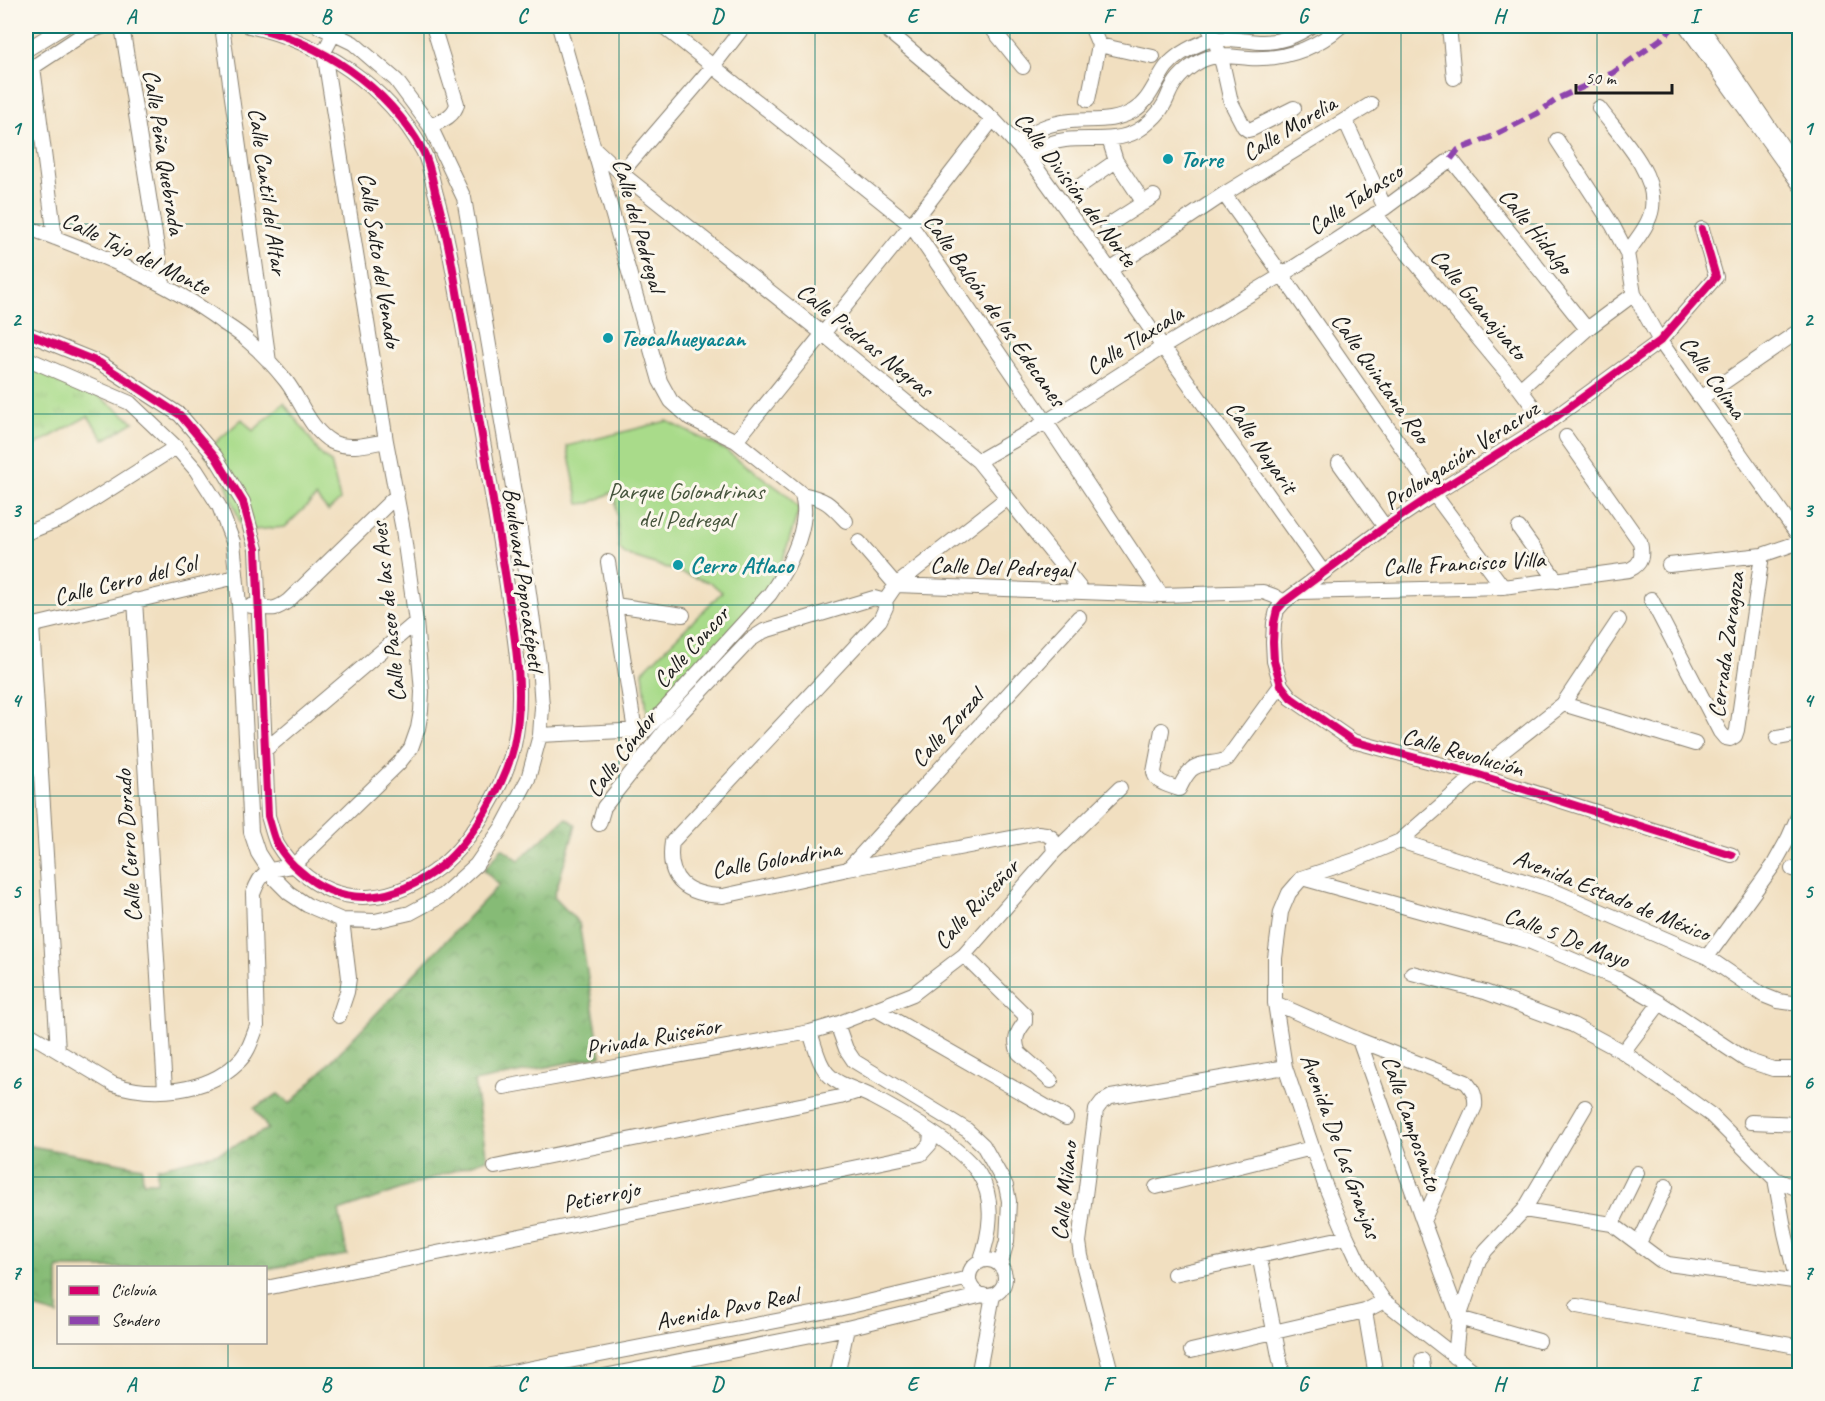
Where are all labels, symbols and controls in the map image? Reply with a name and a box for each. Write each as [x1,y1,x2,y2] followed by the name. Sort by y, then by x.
[126,4,138,29] text: A
[321,4,333,29] text: B
[517,4,529,29] text: C
[711,4,725,29] text: D
[907,4,921,29] text: E
[1103,4,1117,29] text: F
[1298,4,1311,29] text: G
[1493,4,1508,29] text: H
[1690,4,1703,29] text: I
[1576,57,1672,95] scale bar
[136,67,192,238] street label: Calle Peña Quebrada
[1585,67,1618,89] text: 50 m
[1237,87,1343,168] street label: Calle Morelia
[241,106,295,278] street label: Calle Cantil del Altar
[1008,106,1145,274] street label: Calle División del Norte
[12,116,23,141] text: 1
[1804,116,1815,141] text: 1
[1180,144,1225,174] place label: Torre
[1161,152,1175,166] marker: Torre
[606,155,673,299] street label: Calle del Pedregal
[1302,155,1410,242] street label: Calle Tabasco
[351,171,409,352] street label: Calle Salto del Venado
[1492,182,1582,282] street label: Calle Hidalgo
[57,204,217,303] street label: Calle Tajo del Monte
[917,208,1074,414] street label: Calle Balcón de los Edecanes
[1424,242,1536,368] street label: Calle Guanajuato
[791,276,941,405] street label: Calle Piedras Negras
[1080,298,1189,382] street label: Calle Tlaxcala
[12,307,23,332] text: 2
[1325,307,1439,451] street label: Calle Quintana Roo
[1804,307,1815,332] text: 2
[620,323,747,353] place label: Teocalhueyacan
[1673,330,1754,425] street label: Calle Colima
[601,331,615,345] marker: Teocalhueyacan
[1378,392,1546,516] street label: Prolongación Veracruz
[1219,395,1306,501] street label: Calle Nayarit
[608,476,766,534] park label: Parque Golondrinas del Pedregal
[496,486,552,676] street label: Boulevard Popocatépetl
[12,498,23,523] text: 3
[1804,498,1815,523] text: 3
[363,519,412,704] street label: Calle Paseo de las Aves
[1382,544,1547,582] street label: Calle Francisco Villa
[51,547,203,612] street label: Calle Cerro del Sol
[690,550,795,580] place label: Cerro Atlaco
[929,550,1077,585] street label: Calle Del Pedregal
[671,558,685,572] marker: Cerro Atlaco
[1701,569,1751,720] street label: Cerrada Zaragoza
[646,598,737,694] street label: Calle Concor
[904,680,993,773] street label: Calle Zorzal
[12,688,24,713] text: 4
[1804,688,1816,713] text: 4
[579,703,665,803] street label: Calle Cóndor
[1399,720,1528,784] street label: Calle Revolución
[108,767,148,923] street label: Calle Cerro Dorado
[709,833,845,885] street label: Calle Golondrina
[1509,842,1717,949] street label: Avenida Estado de México
[927,851,1027,955] street label: Calle Ruiseñor
[12,879,23,904] text: 5
[1804,879,1815,904] text: 5
[1500,899,1635,975] street label: Calle 5 De Mayo
[583,1010,725,1064] street label: Privada Ruiseñor
[1294,1050,1389,1244] street label: Avenida De Las Granjas
[1375,1051,1450,1196] street label: Calle Camposanto
[11,1070,22,1095] text: 6
[1803,1070,1814,1095] text: 6
[1044,1138,1084,1242] street label: Calle Milano
[560,1173,645,1219] street label: Petierrojo
[12,1260,23,1285] text: 7
[1804,1260,1815,1285] text: 7
[57,1266,267,1344] legend
[111,1279,157,1301] text: Ciclovía
[653,1279,805,1337] street label: Avenida Pavo Real
[111,1309,161,1331] text: Sendero
[126,1372,138,1397] text: A
[321,1372,333,1397] text: B
[517,1372,529,1397] text: C
[711,1372,725,1397] text: D
[907,1372,921,1397] text: E
[1103,1372,1117,1397] text: F
[1298,1372,1311,1397] text: G
[1493,1372,1508,1397] text: H
[1690,1372,1703,1397] text: I

